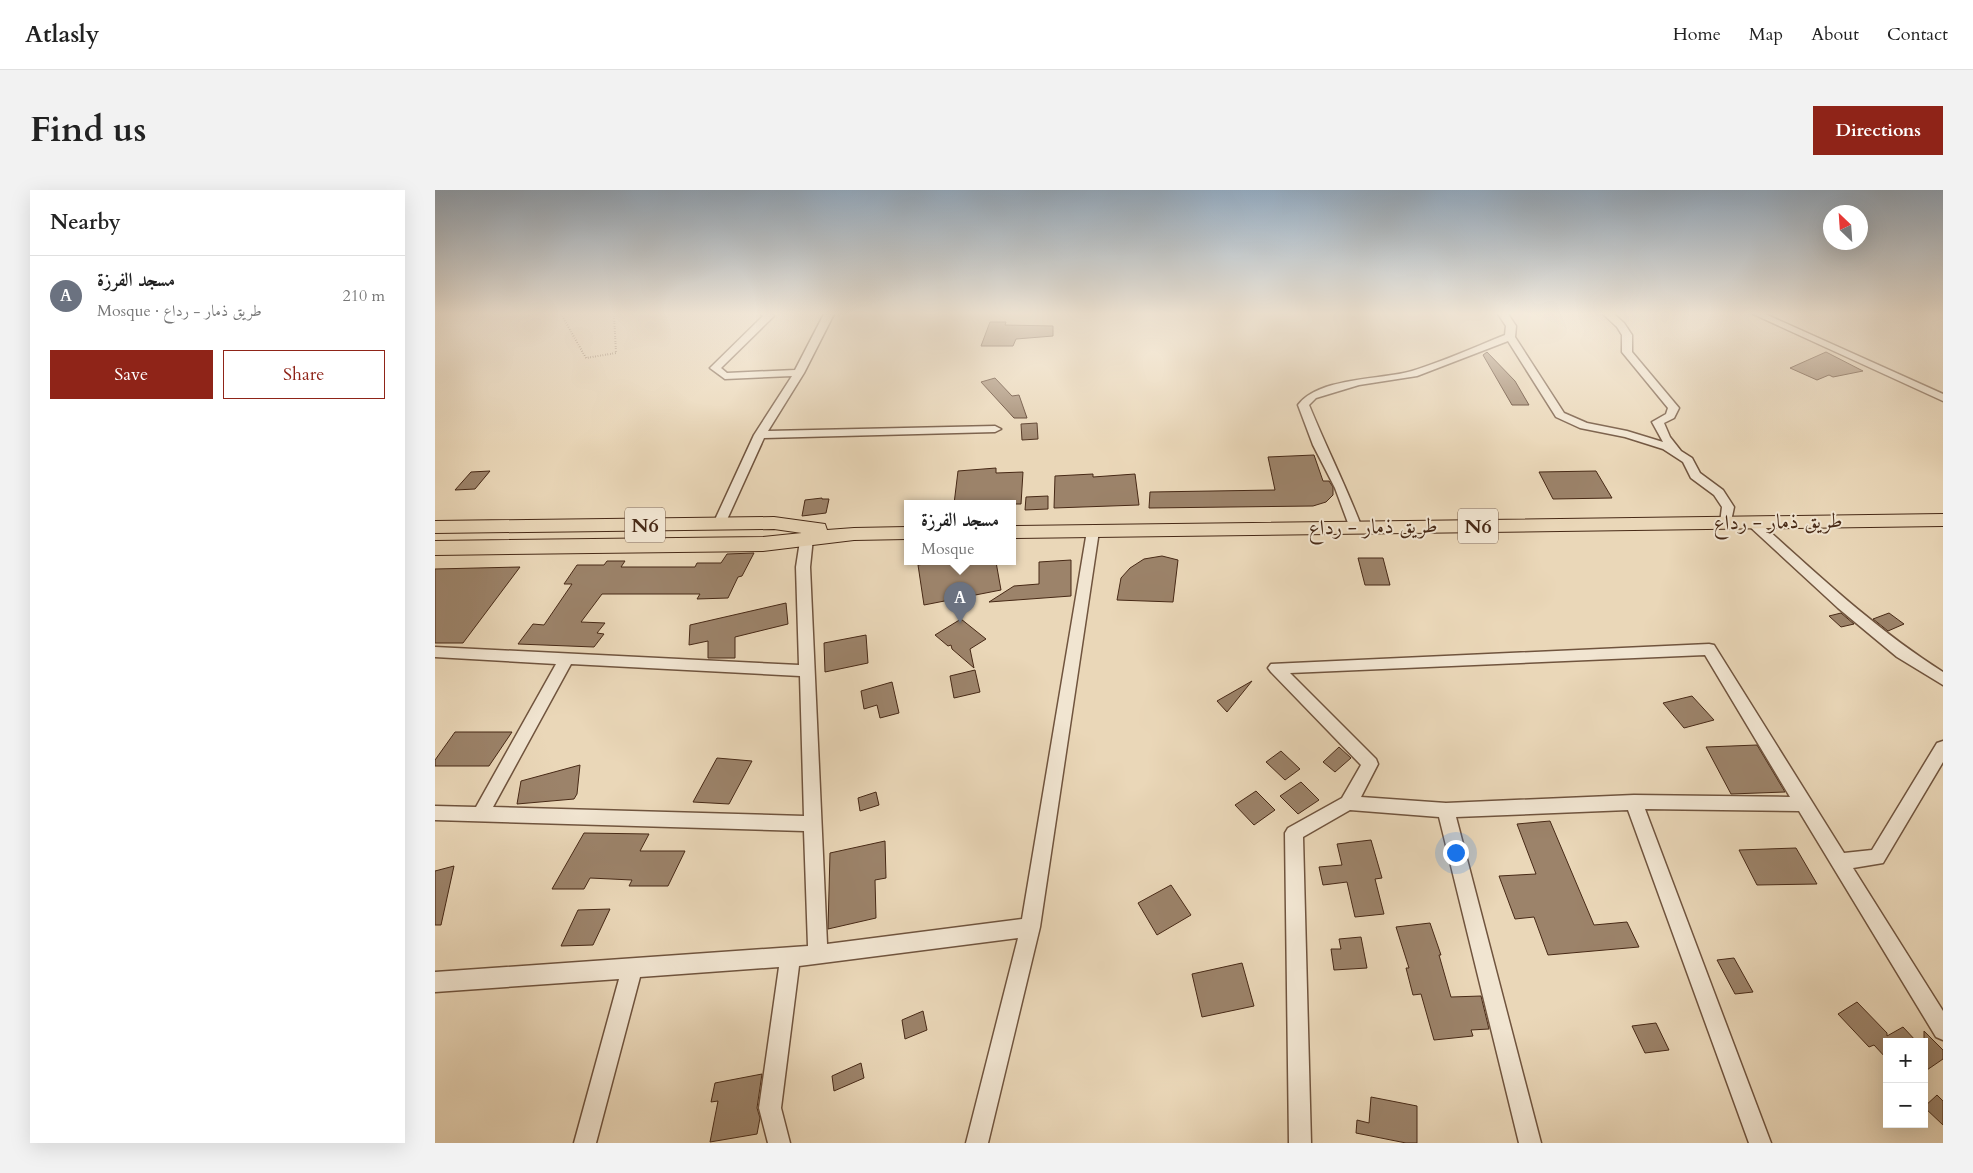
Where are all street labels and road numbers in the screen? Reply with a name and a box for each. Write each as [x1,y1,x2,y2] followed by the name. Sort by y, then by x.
[1713,506,1843,541] street label: طريق ذمار - رداع
[625,508,665,542] road number: N6
[1458,508,1498,544] road number: N6
[1308,511,1438,546] street label: طريق ذمار - رداع

